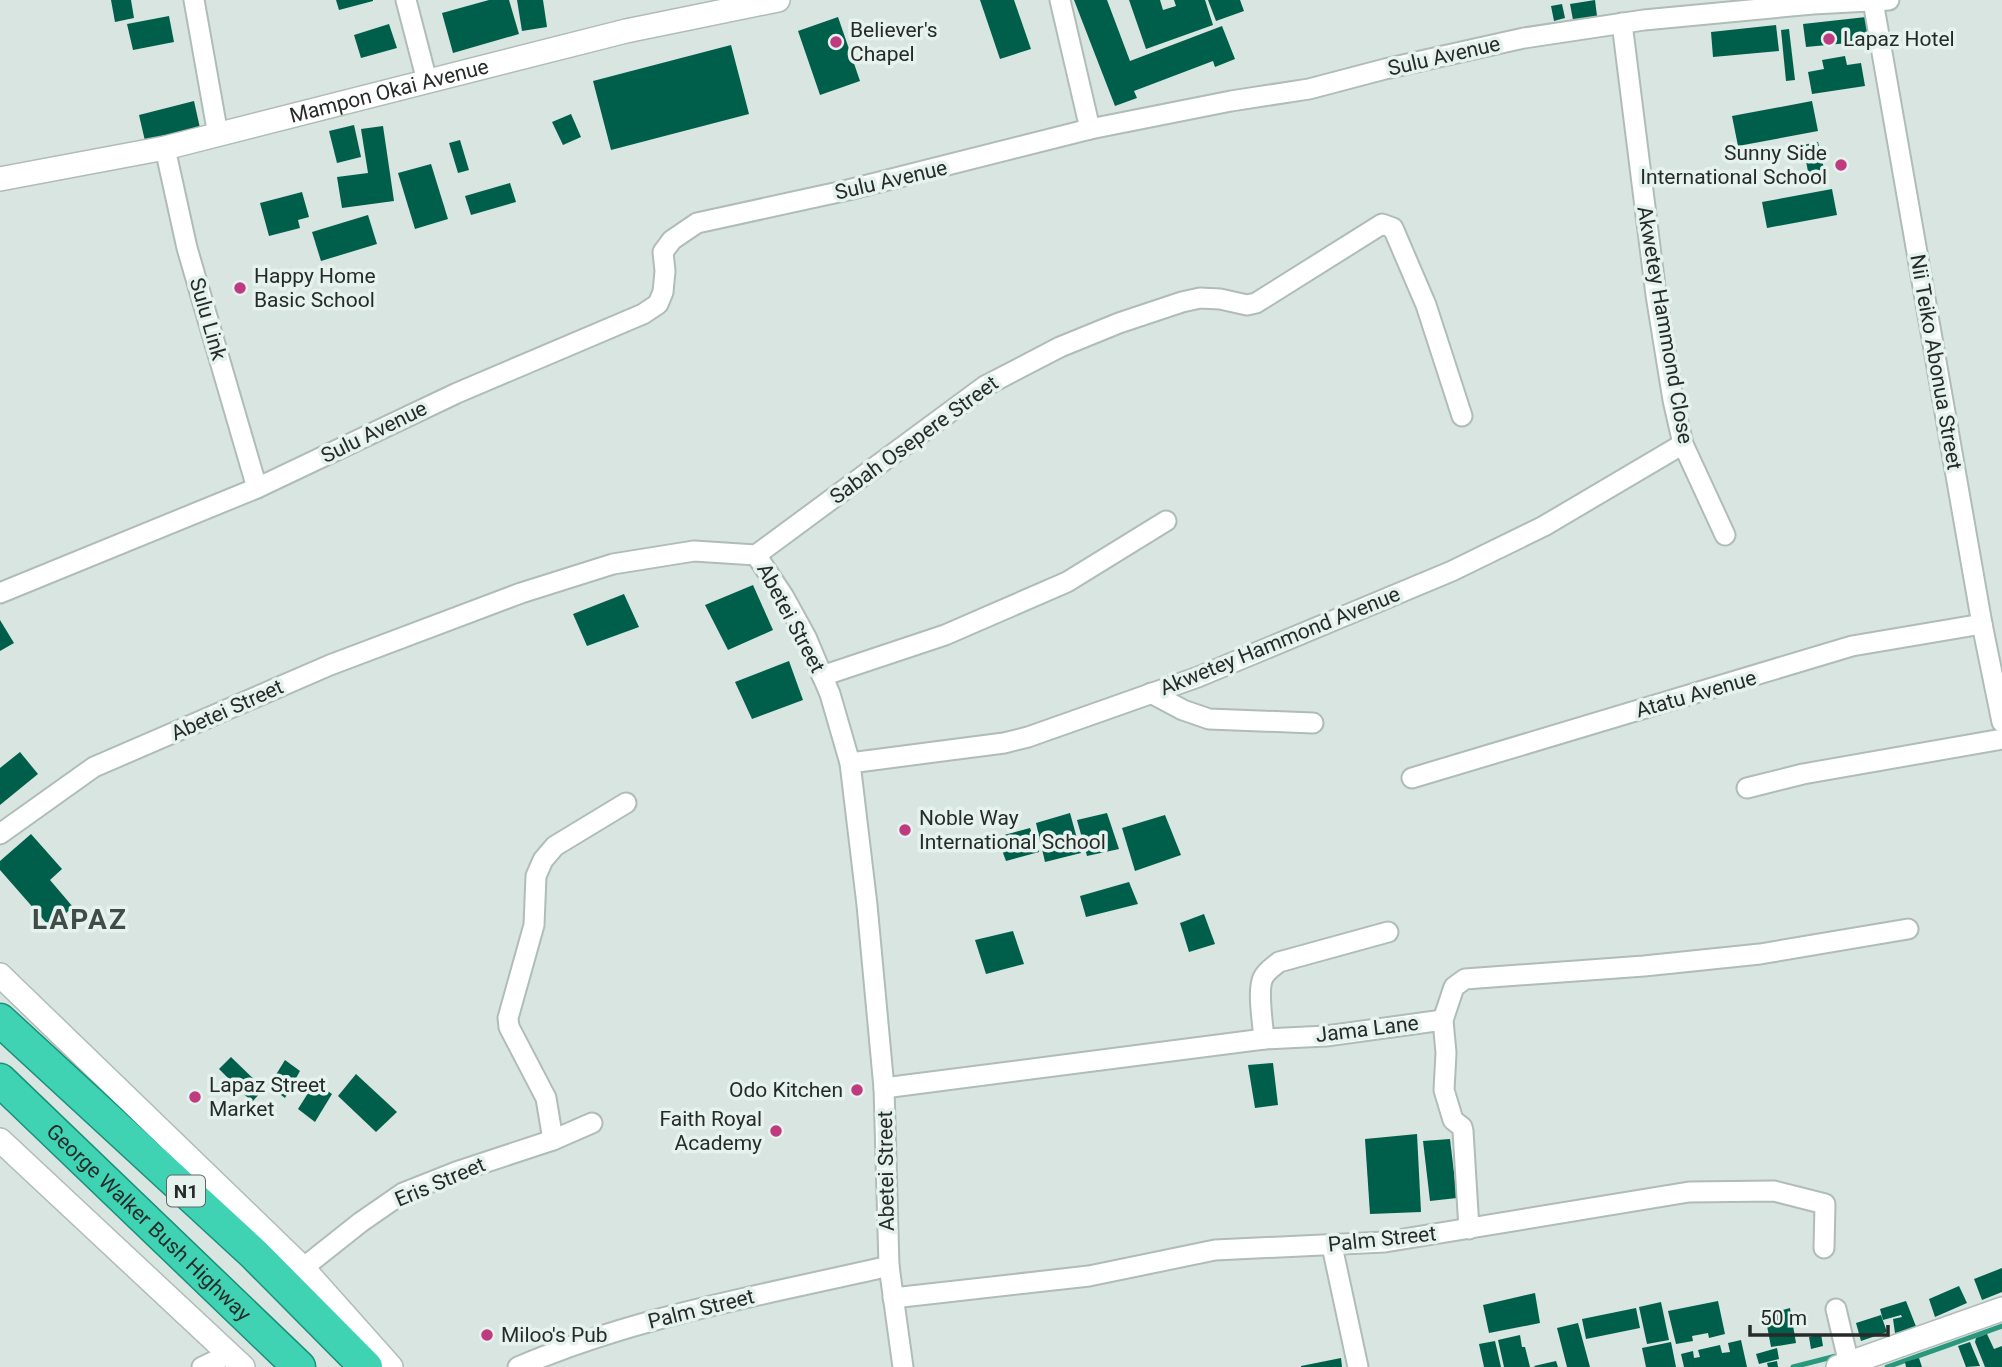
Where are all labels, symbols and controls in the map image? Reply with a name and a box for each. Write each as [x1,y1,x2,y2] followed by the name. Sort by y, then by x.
[850,18,938,66] place label: Believer's Chapel
[1843,27,1955,51] place label: Lapaz Hotel
[1385,31,1503,81] street label: Sulu Avenue
[1821,31,1837,47] marker: Lapaz Hotel
[828,34,844,50] marker: Believer's Chapel
[287,54,491,128] street label: Mampon Okai Avenue
[1640,141,1827,189] place label: Sunny Side International School
[832,155,950,205] street label: Sulu Avenue
[1833,157,1849,173] marker: Sunny Side International School
[1632,204,1698,446] street label: Akwetey Hammond Close
[1905,252,1967,472] street label: Nii Teiko Abonua Street
[254,264,376,312] place label: Happy Home Basic School
[185,275,231,363] street label: Sulu Link
[232,280,248,296] marker: Happy Home Basic School
[825,371,1003,509] street label: Sabah Osepere Street
[317,396,431,468] street label: Sulu Avenue
[752,559,830,677] street label: Abetei Street
[1156,582,1404,700] street label: Akwetey Hammond Avenue
[1633,665,1759,723] street label: Atatu Avenue
[167,675,287,745] street label: Abetei Street
[919,806,1106,854] place label: Noble Way International School
[897,822,913,838] marker: Noble Way International School
[32,903,128,936] district label: LAPAZ
[1314,1011,1420,1047] street label: Jama Lane
[209,1073,326,1121] place label: Lapaz Street Market
[729,1078,843,1102] place label: Odo Kitchen
[849,1082,865,1098] marker: Odo Kitchen
[187,1089,203,1105] marker: Lapaz Street Market
[659,1107,762,1155] place label: Faith Royal Academy
[873,1110,899,1231] street label: Abetei Street
[41,1119,256,1326] street label: George Walker Bush Highway
[768,1123,784,1139] marker: Faith Royal Academy
[391,1152,489,1212] street label: Eris Street
[167,1176,205,1206] road number: N1
[1327,1221,1437,1257] street label: Palm Street
[645,1284,757,1334] street label: Palm Street
[1750,1294,1888,1338] scale bar
[1760,1306,1807,1330] text: 50 m
[501,1323,608,1347] place label: Miloo's Pub
[479,1327,495,1343] marker: Miloo's Pub

